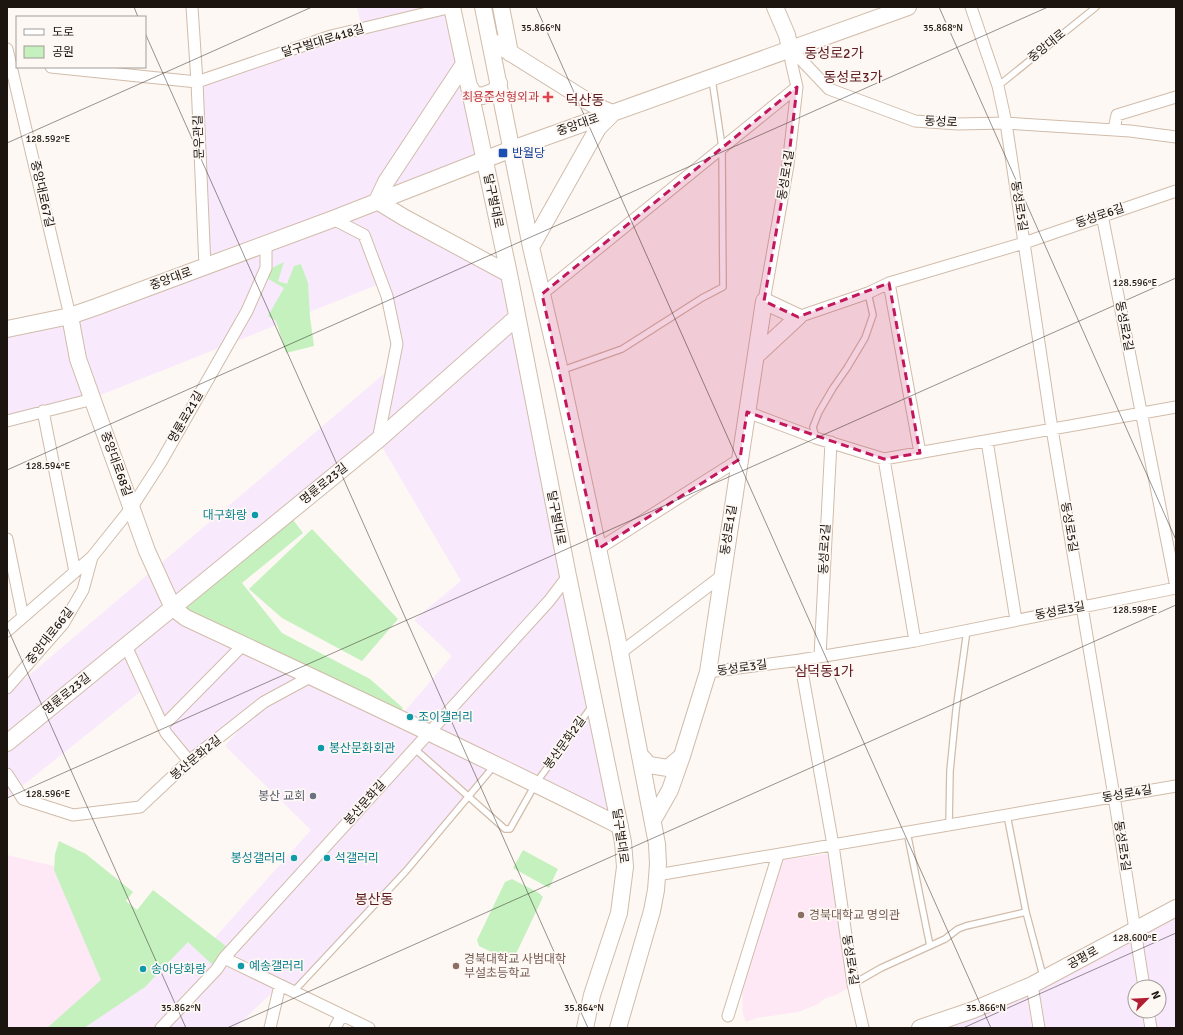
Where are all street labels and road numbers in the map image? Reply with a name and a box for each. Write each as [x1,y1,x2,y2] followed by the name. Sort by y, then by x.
[280,21,366,61] street label: 달구벌대로418길
[1025,26,1069,66] street label: 중앙대로
[555,111,601,139] street label: 중앙대로
[924,114,958,130] street label: 동성로
[191,115,207,159] street label: 문우관길
[775,149,797,201] street label: 동성로1길
[27,159,57,229] street label: 중앙대로67길
[480,172,506,230] street label: 달구벌대로
[1008,180,1030,232] street label: 동성로5길
[1074,201,1126,231] street label: 동성로6길
[148,264,194,294] street label: 중앙대로
[1112,300,1136,352] street label: 동성로2길
[165,389,207,445] street label: 명륜로21길
[97,429,135,499] street label: 중앙대로68길
[297,460,351,508] street label: 명륜로23길
[543,489,569,547] street label: 달구벌대로
[1057,501,1081,553] street label: 동성로5길
[718,504,740,556] street label: 동성로1길
[816,523,834,575] street label: 동성로2길
[1034,599,1086,623] street label: 동성로3길
[23,605,77,667] street label: 중앙대로66길
[716,657,768,679] street label: 동성로3길
[40,670,94,718] street label: 명륜로23길
[541,714,589,772] street label: 봉산문화2길
[168,732,224,784] street label: 봉산문화2길
[341,777,389,829] street label: 봉산문화길
[1101,782,1153,806] street label: 동성로4길
[609,808,631,864] street label: 달구벌대로
[1111,820,1133,872] street label: 동성로5길
[839,934,861,986] street label: 동성로4길
[1065,943,1101,973] street label: 공평로

